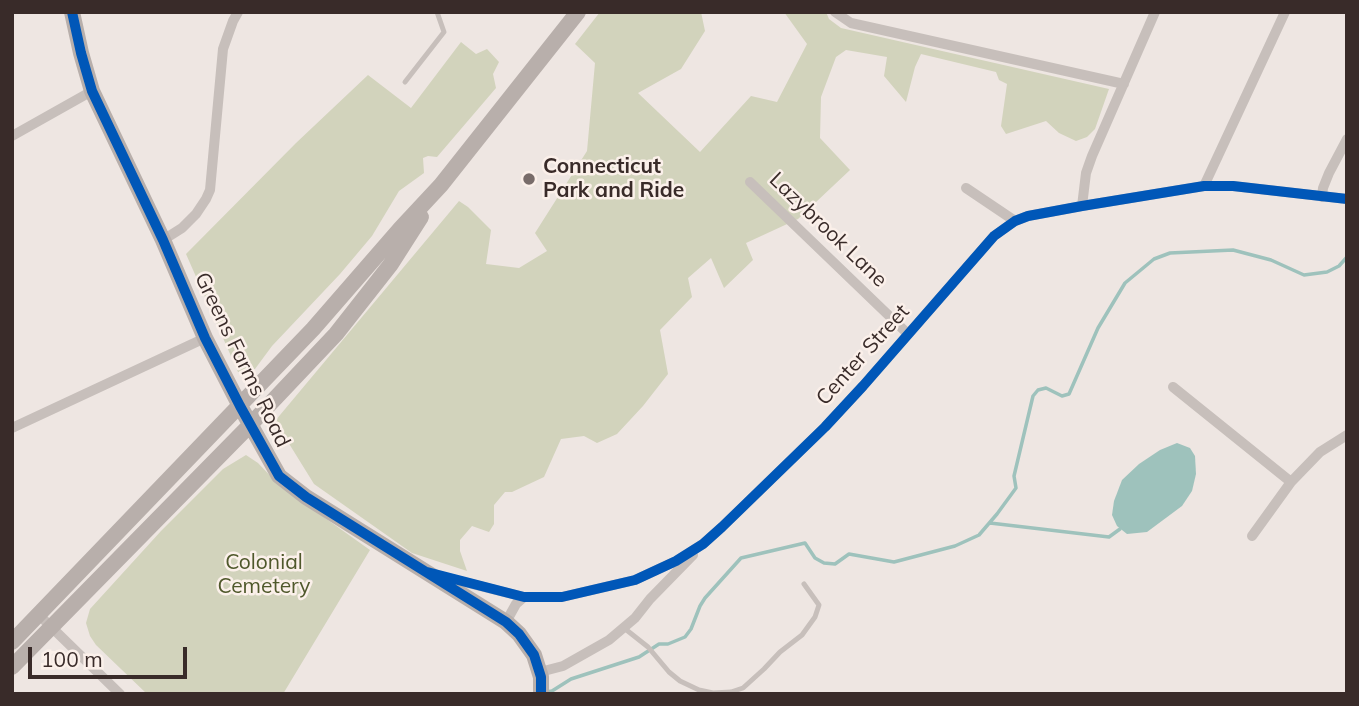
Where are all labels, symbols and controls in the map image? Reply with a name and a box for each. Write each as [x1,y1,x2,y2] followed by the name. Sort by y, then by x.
[543,154,684,204] place label: Connecticut Park and Ride
[764,167,892,293] street label: Lazybrook Lane
[521,171,537,187] marker: Connecticut Park and Ride
[189,269,295,451] street label: Greens Farms Road
[811,299,915,411] street label: Center Street
[218,550,310,600] park label: Colonial Cemetery
[32,632,191,676] scale bar
[41,646,103,672] text: 100 m

